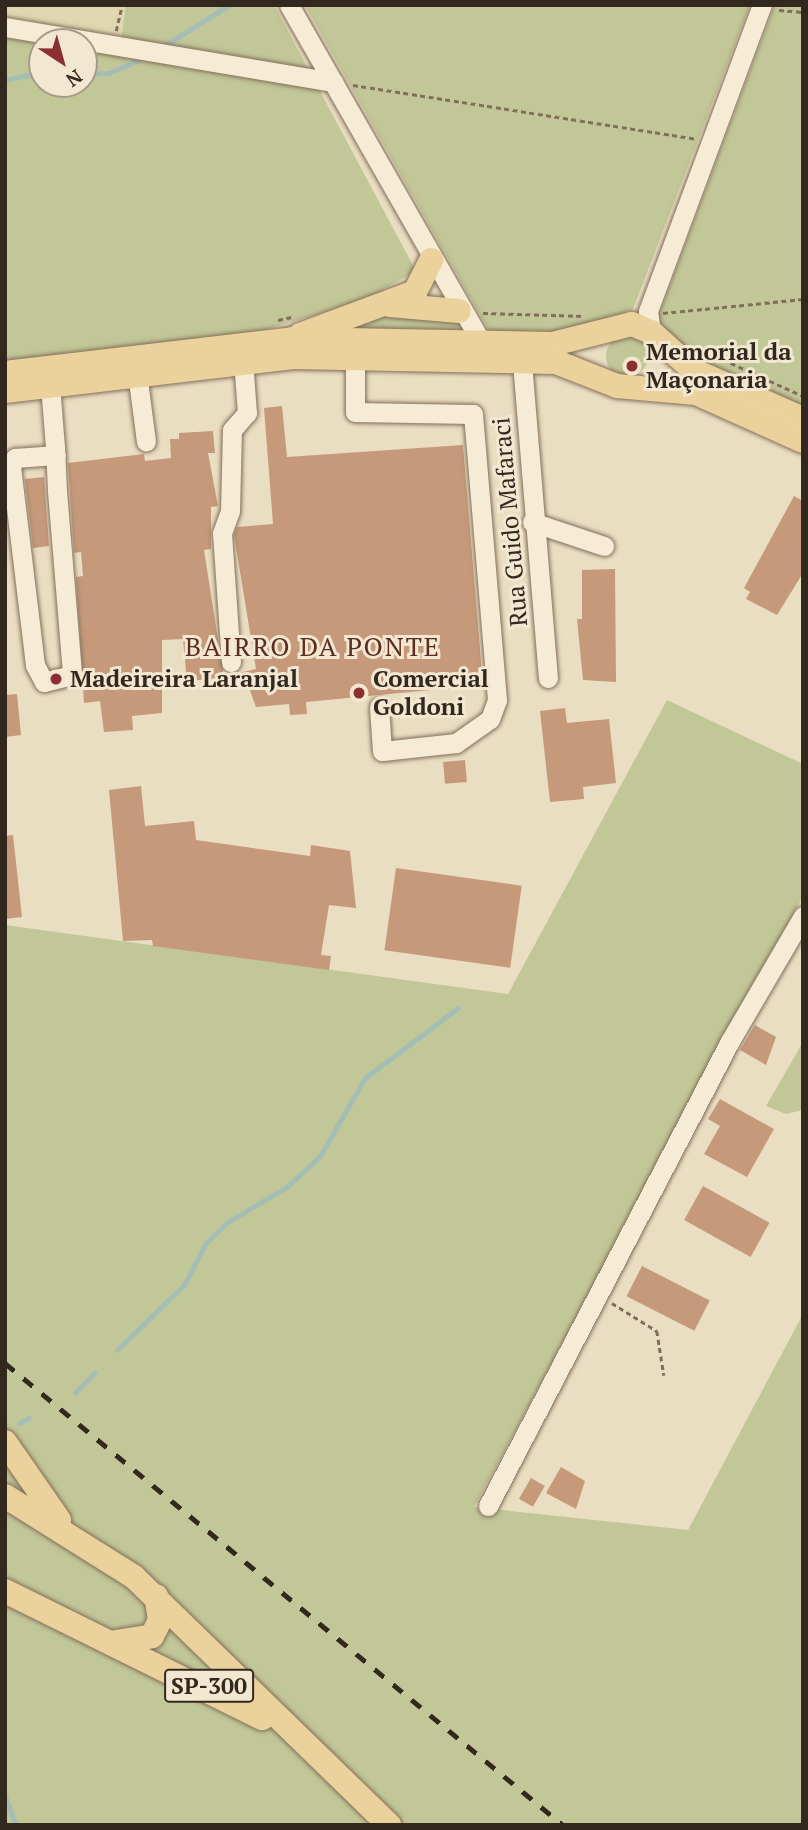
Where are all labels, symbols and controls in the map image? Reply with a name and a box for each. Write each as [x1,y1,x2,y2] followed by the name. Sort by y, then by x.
[28,28,98,98] north arrow
[61,64,88,93] text: N
[646,338,792,394] place label: Memorial da Maçonaria
[624,358,640,374] marker: Memorial da Maçonaria
[487,416,533,628] street label: Rua Guido Mafaraci
[187,631,439,663] district label: BAIRRO DA PONTE
[70,665,298,693] place label: Madeireira Laranjal
[373,665,489,721] place label: Comercial Goldoni
[48,671,64,687] marker: Madeireira Laranjal
[351,685,367,701] marker: Comercial Goldoni
[164,1666,255,1706] road number: SP-300

